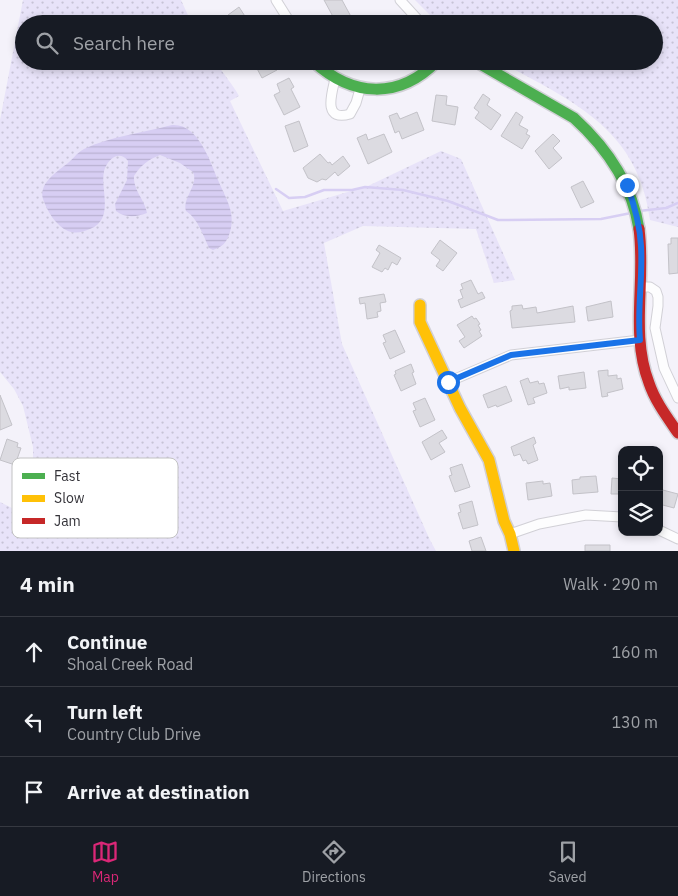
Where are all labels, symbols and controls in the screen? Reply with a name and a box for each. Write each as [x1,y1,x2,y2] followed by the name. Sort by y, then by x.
[15,15,663,70] search box
[33,29,61,57] icon: search
[73,31,175,55] text: Search here
[616,174,639,197] route end
[437,371,460,394] route start
[618,446,663,536] map controls
[618,446,663,491] button: locate
[12,458,178,538] legend
[54,467,80,485] text: Fast
[54,489,85,507] text: Slow
[618,491,663,536] button: layers
[54,512,81,530] text: Jam
[20,570,75,598] text: 4 min
[563,574,658,594] text: Walk · 290 m
[67,630,147,654] text: Continue
[20,638,48,666] icon: ahead
[611,642,658,662] text: 160 m
[67,654,193,674] text: Shoal Creek Road
[67,700,143,724] text: Turn left
[20,708,48,736] icon: left
[611,712,658,732] text: 130 m
[67,724,201,744] text: Country Club Drive
[20,778,48,806] icon: arrive
[67,780,250,804] text: Arrive at destination
[91,838,119,886] tab: Map
[302,838,366,886] tab: Directions
[549,838,587,886] tab: Saved

